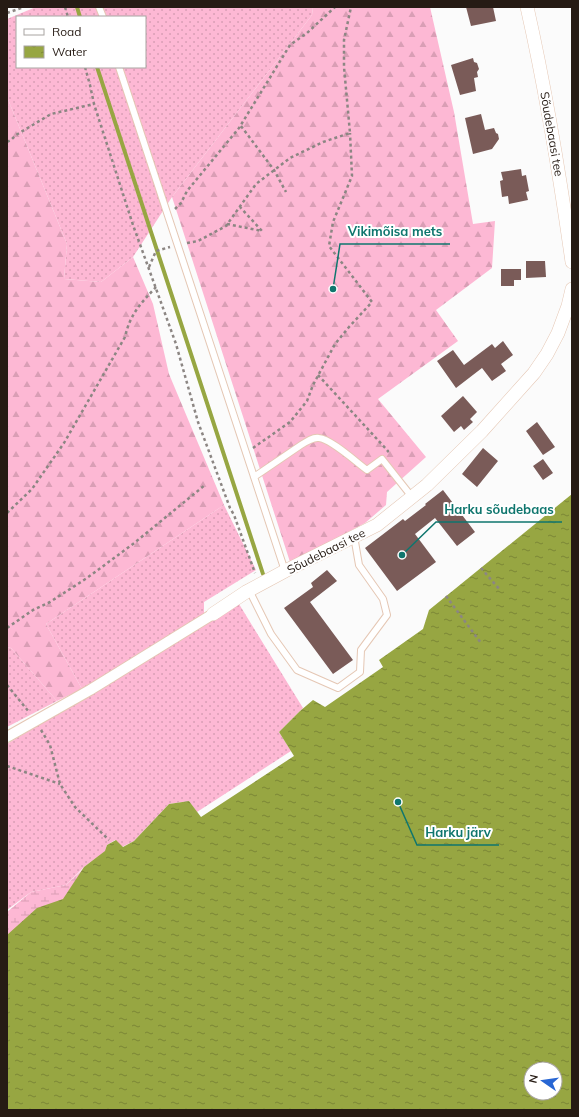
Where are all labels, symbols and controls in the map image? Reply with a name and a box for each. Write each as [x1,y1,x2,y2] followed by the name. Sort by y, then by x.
[16,16,146,68] legend
[52,24,81,39] text: Road
[52,44,88,59] text: Water
[537,90,567,178] street label: Sõudebaasi tee
[340,219,450,244] callout: Vikimõisa mets
[347,223,442,239] text: Vikimõisa mets
[436,497,562,522] callout: Harku sõudebaas
[444,501,554,517] text: Harku sõudebaas
[284,525,368,577] street label: Sõudebaasi tee
[417,820,499,845] callout: Harku järv
[425,824,492,840] text: Harku järv
[523,1061,563,1101] north arrow
[526,1073,541,1084] text: N

